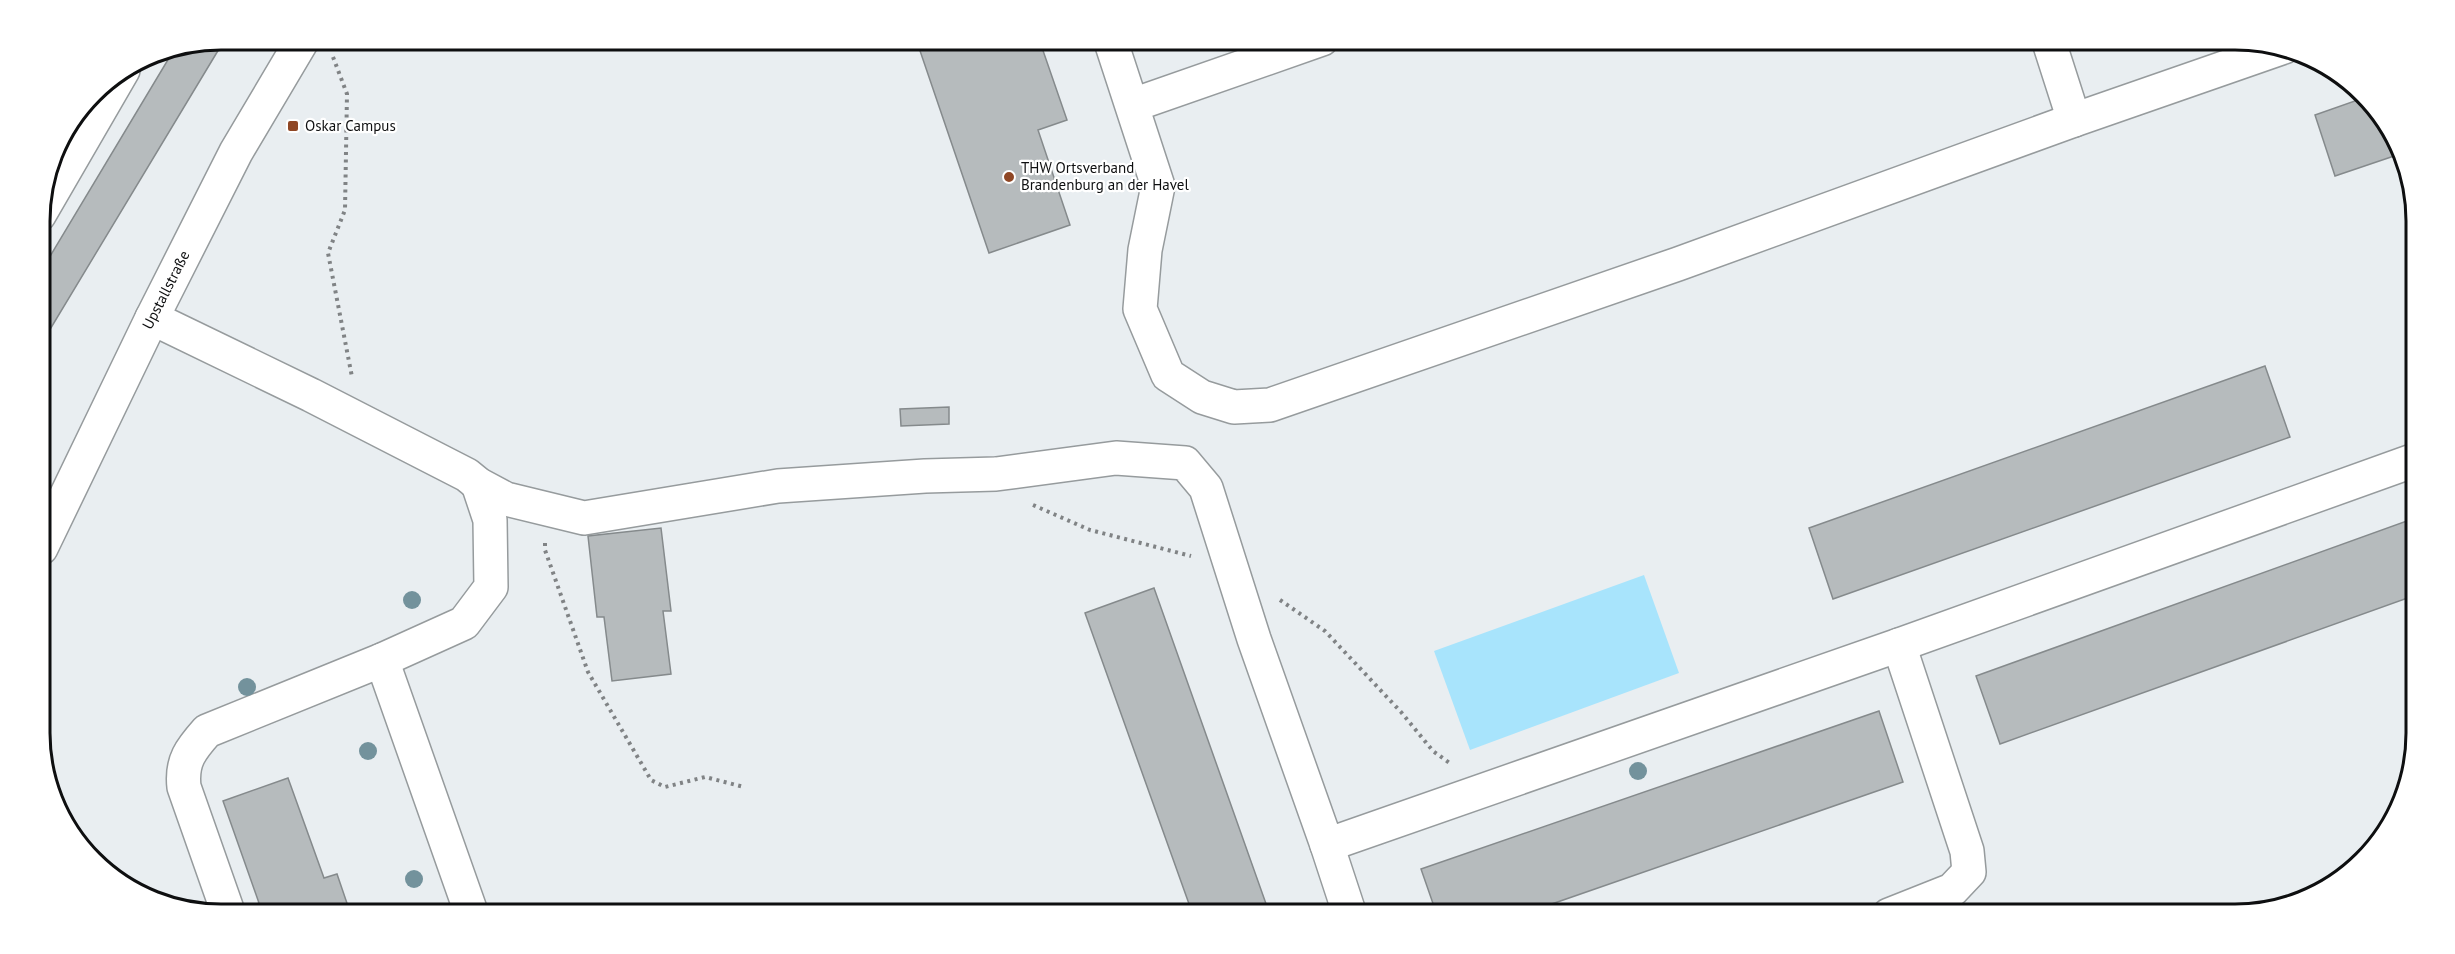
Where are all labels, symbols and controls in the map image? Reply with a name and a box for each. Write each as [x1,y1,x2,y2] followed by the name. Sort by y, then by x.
[305,116,396,135] place label: Oskar Campus
[286,119,300,133] marker: Oskar Campus
[1021,158,1189,194] place label: THW Ortsverband Brandenburg an der Havel
[1002,170,1016,184] marker: THW Ortsverband Brandenburg an der Havel
[138,247,194,332] street label: Upstallstraße

